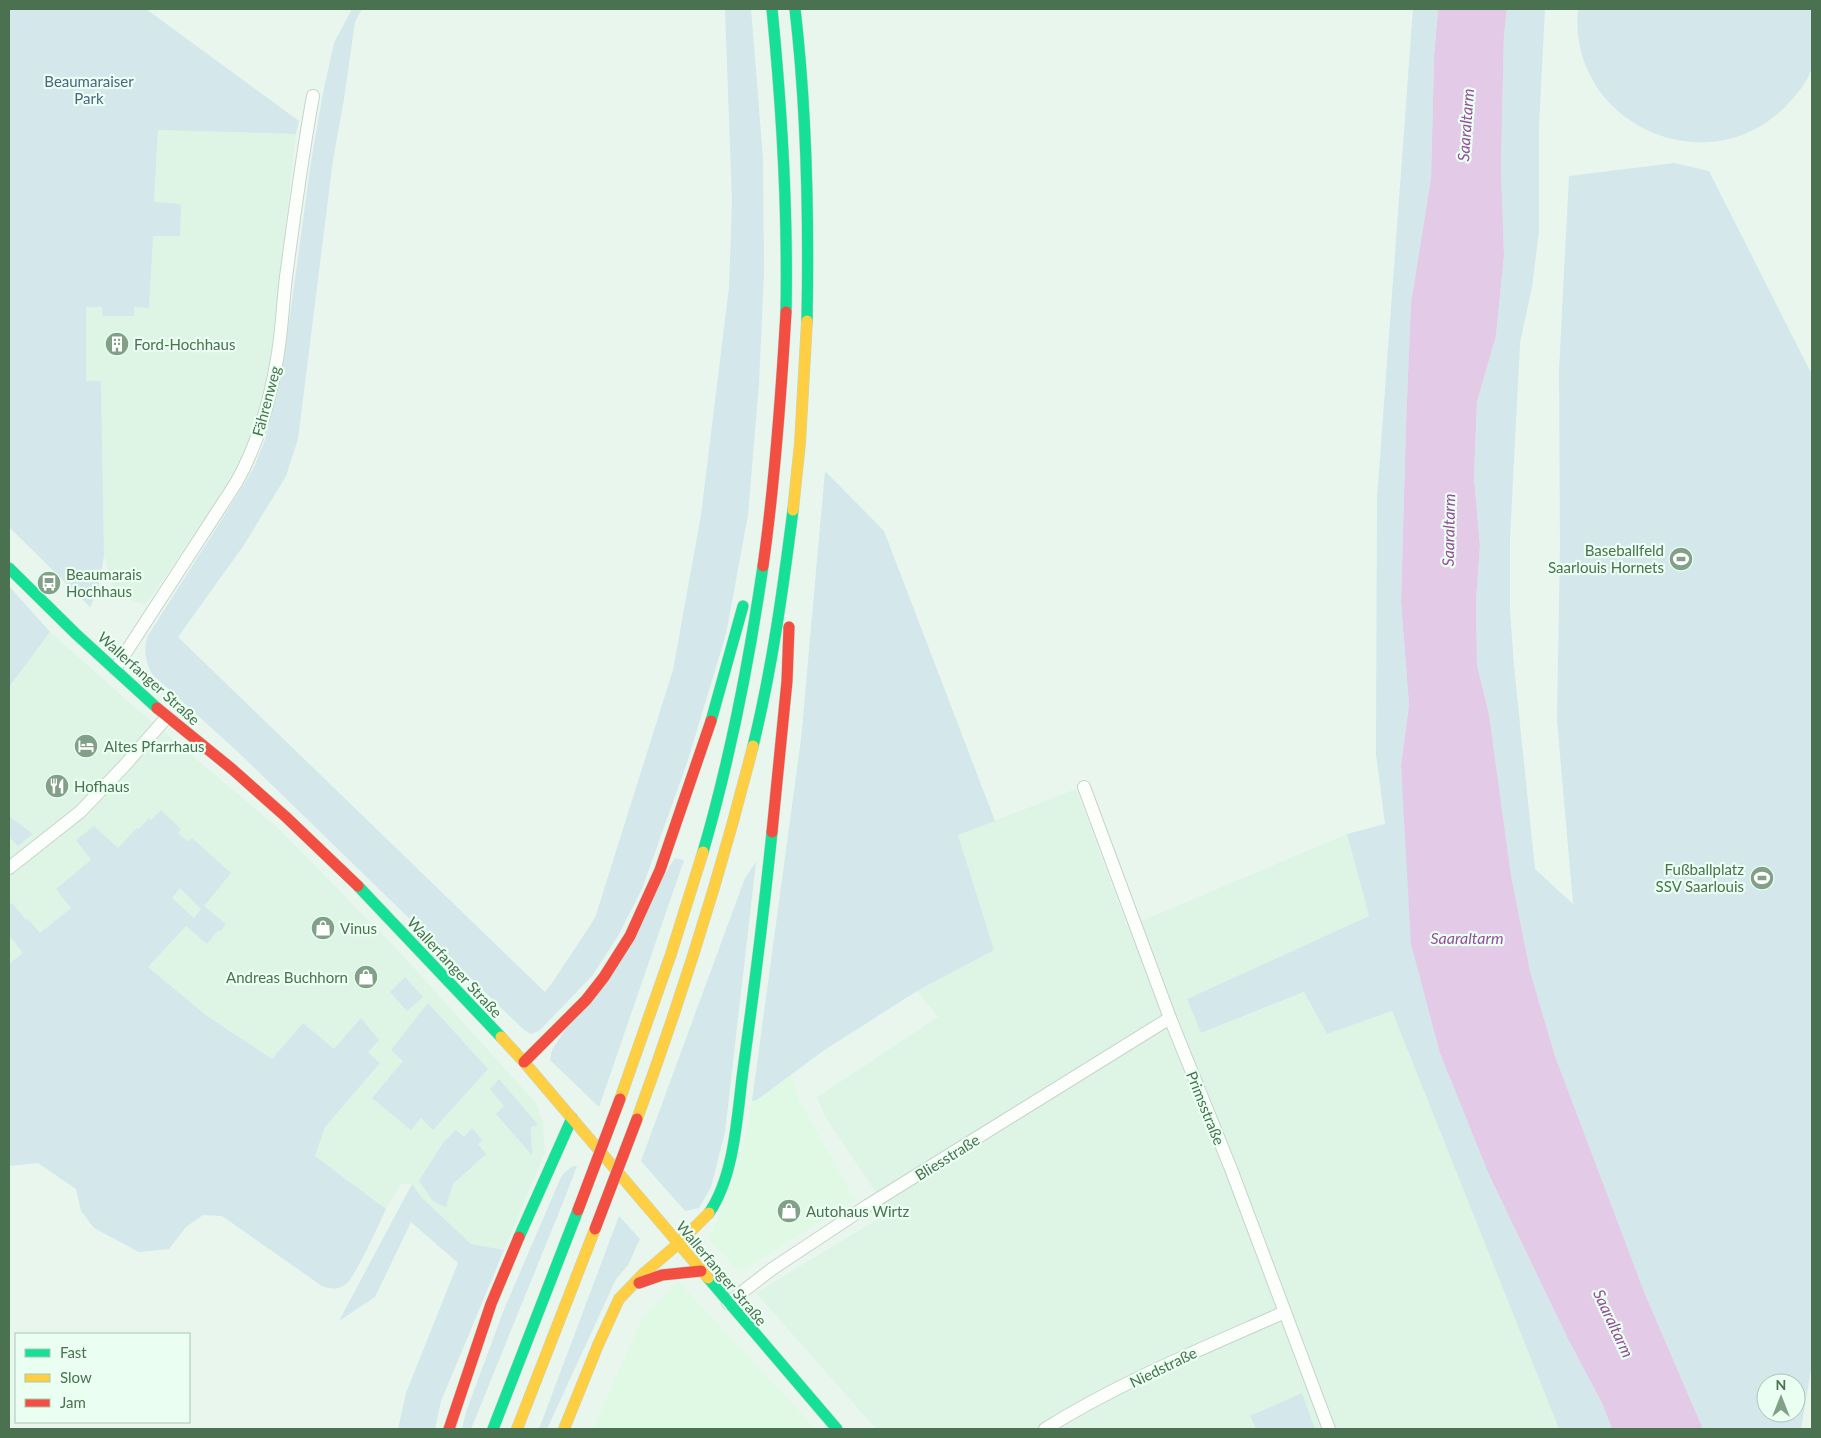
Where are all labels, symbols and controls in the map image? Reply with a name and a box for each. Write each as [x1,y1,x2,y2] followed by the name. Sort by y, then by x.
[44,72,134,107] park label: Beaumaraiser Park
[1453,88,1477,162] water label: Saaraltarm
[104,331,130,357] building icon: Ford-Hochhaus
[134,335,235,353] place label: Ford-Hochhaus
[248,364,284,438] street label: Fährenweg
[1438,493,1458,567] water label: Saaraltarm
[1548,541,1664,576] place label: Baseballfeld Saarlouis Hornets
[1668,546,1694,572] sports icon: Baseballfeld Saarlouis Hornets
[66,565,142,600] place label: Beaumarais Hochhaus
[36,570,62,596] bus stop icon: Beaumarais Hochhaus
[94,628,204,729] street label: Wallerfanger Straße
[73,733,99,759] hotel icon: Altes Pfarrhaus
[104,737,205,755] place label: Altes Pfarrhaus
[44,773,70,799] restaurant icon: Hofhaus
[74,777,130,795] place label: Hofhaus
[1656,860,1744,895] place label: Fußballplatz SSV Saarlouis
[1749,865,1775,891] sports icon: Fußballplatz SSV Saarlouis
[404,913,506,1021] street label: Wallerfanger Straße
[310,915,336,941] shop icon: Vinus
[340,919,377,937] place label: Vinus
[1430,928,1504,947] water label: Saaraltarm
[353,964,379,990] shop icon: Andreas Buchhorn
[226,968,348,986] place label: Andreas Buchhorn
[1183,1068,1229,1148] street label: Primsstraße
[912,1130,983,1184] street label: Bliesstraße
[776,1198,802,1224] shop icon: Autohaus Wirtz
[806,1202,909,1220] place label: Autohaus Wirtz
[673,1217,771,1329] street label: Wallerfanger Straße
[1590,1286,1638,1360] water label: Saaraltarm
[15,1333,190,1423] legend
[60,1343,87,1361] text: Fast
[1126,1343,1200,1391] street label: Niedstraße
[60,1368,92,1386] text: Slow
[1756,1373,1806,1423] north arrow
[1776,1376,1786,1393] text: N
[60,1393,86,1411] text: Jam

